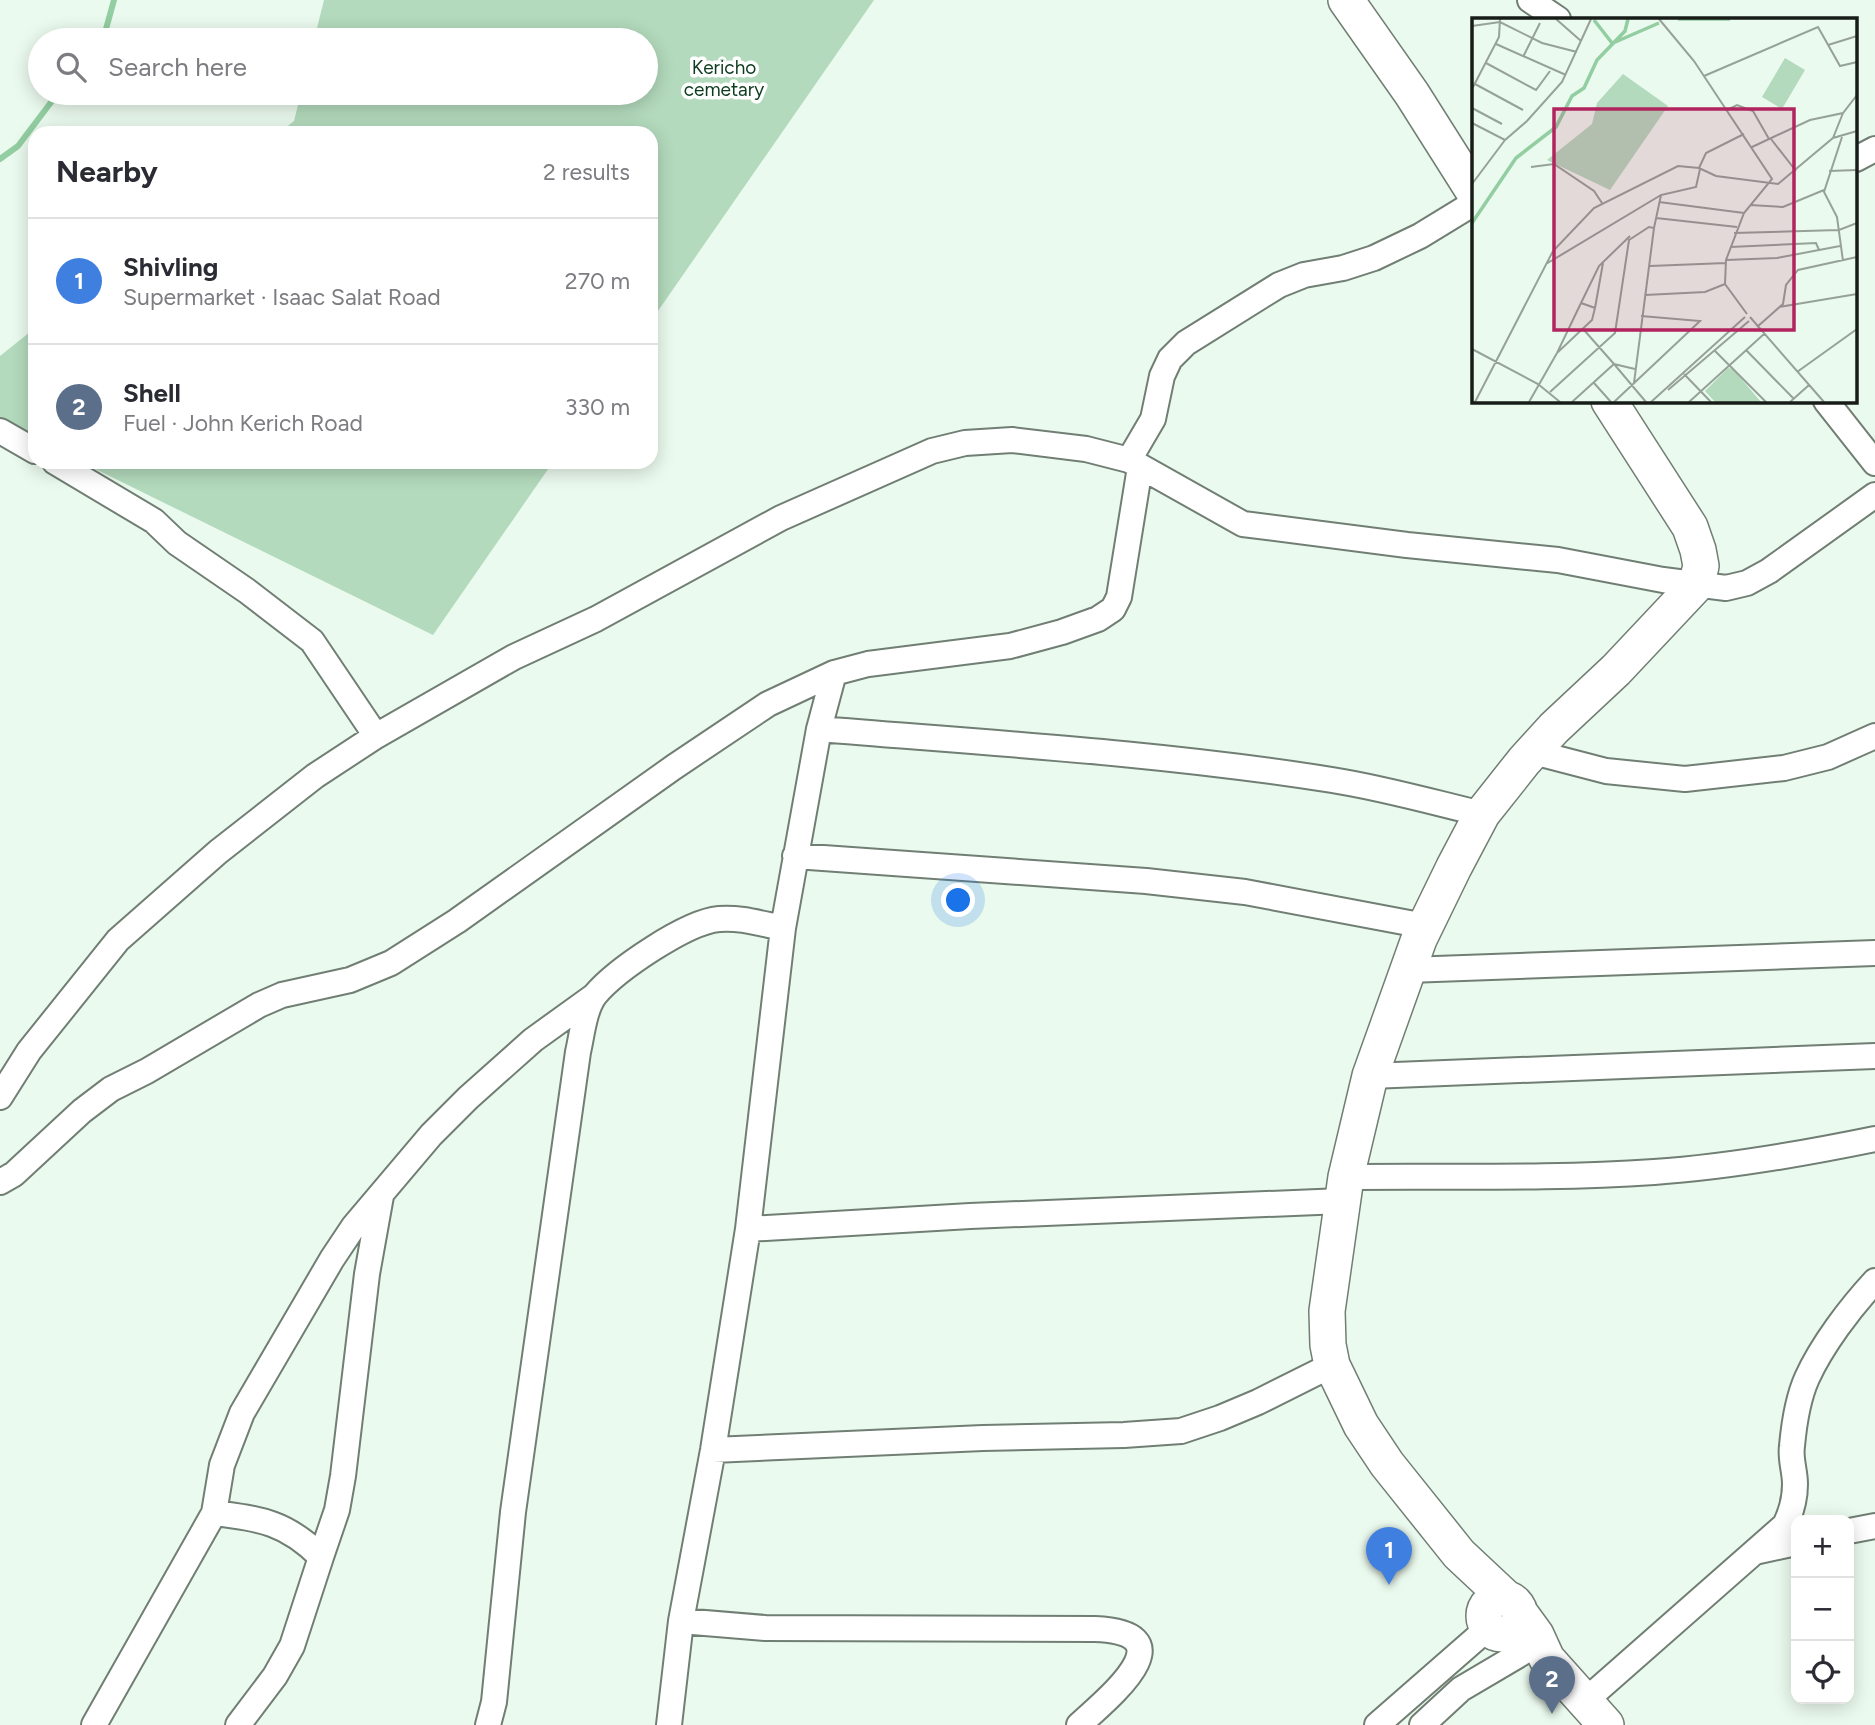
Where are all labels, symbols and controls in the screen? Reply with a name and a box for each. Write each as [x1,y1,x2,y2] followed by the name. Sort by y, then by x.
[1472,18,1857,402] inset map
[28,28,658,105] search box
[52,48,90,86] icon: search
[108,51,247,83] text: Search here
[684,56,764,101] park label: Kericho cemetary
[56,153,158,190] text: Nearby
[543,158,630,186] text: 2 results
[123,251,218,283] text: Shivling
[74,267,84,295] text: 1
[565,267,630,295] text: 270 m
[123,283,441,311] text: Supermarket · Isaac Salat Road
[123,377,181,409] text: Shell
[72,393,86,421] text: 2
[565,393,630,421] text: 330 m
[123,409,363,437] text: Fuel · John Kerich Road
[941,883,975,917] your location
[1791,1515,1854,1704] map controls
[1791,1515,1854,1578] button: +
[1366,1527,1412,1585] pin: 1
[1791,1578,1854,1641] button: −
[1791,1641,1854,1704] button: locate
[1529,1656,1575,1714] pin: 2

